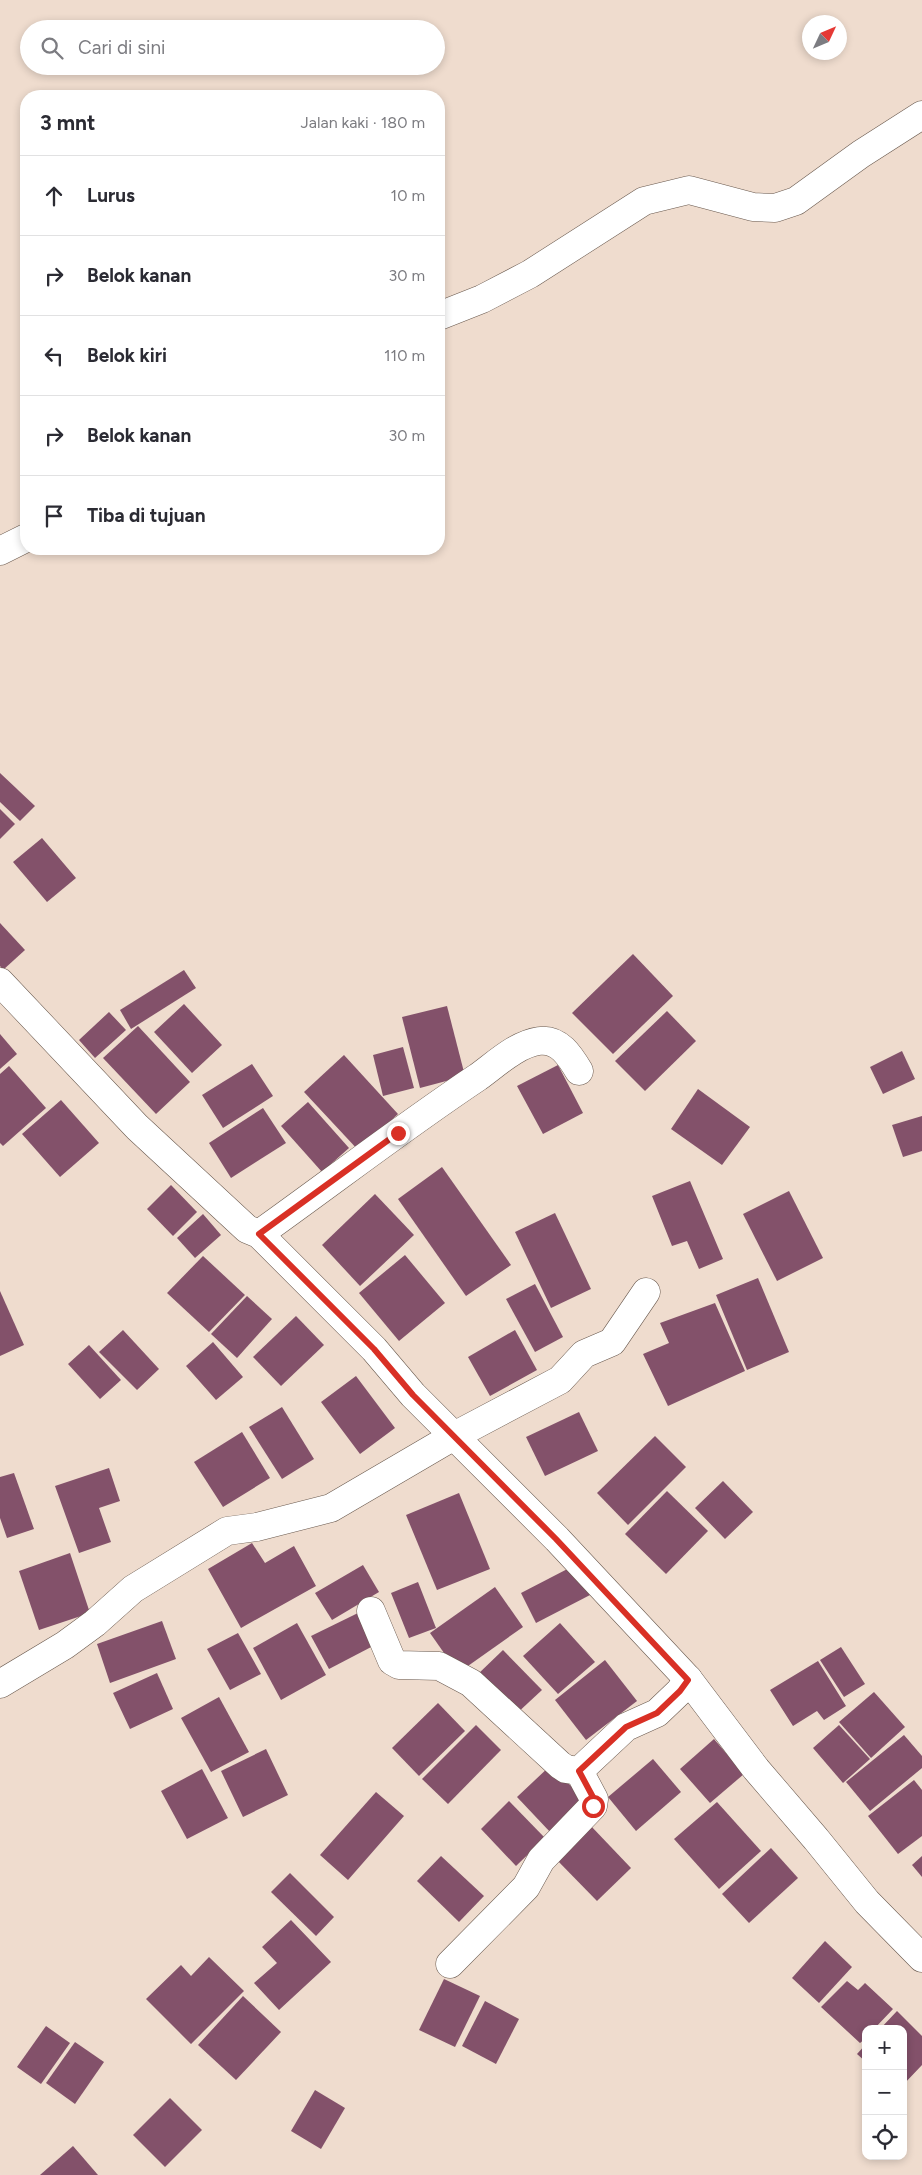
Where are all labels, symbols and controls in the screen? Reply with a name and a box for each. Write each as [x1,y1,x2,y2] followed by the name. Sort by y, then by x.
[802,15,847,60] north arrow
[20,20,445,75] search box
[38,34,66,62] icon: search
[78,36,165,59] text: Cari di sini
[40,110,95,135] text: 3 mnt
[301,113,425,132] text: Jalan kaki · 180 m
[40,182,68,210] icon: ahead
[87,184,135,207] text: Lurus
[391,186,425,205] text: 10 m
[40,262,68,290] icon: right
[87,264,191,287] text: Belok kanan
[388,266,425,285] text: 30 m
[40,342,68,370] icon: left
[87,344,167,367] text: Belok kiri
[384,346,425,365] text: 110 m
[40,422,68,450] icon: right
[87,424,191,447] text: Belok kanan
[388,426,425,445] text: 30 m
[40,502,68,530] icon: arrive
[87,504,206,527] text: Tiba di tujuan
[387,1122,410,1145] route end
[582,1795,605,1818] route start
[862,2025,907,2160] map controls
[862,2025,907,2070] button: +
[862,2070,907,2115] button: −
[862,2115,907,2160] button: locate

